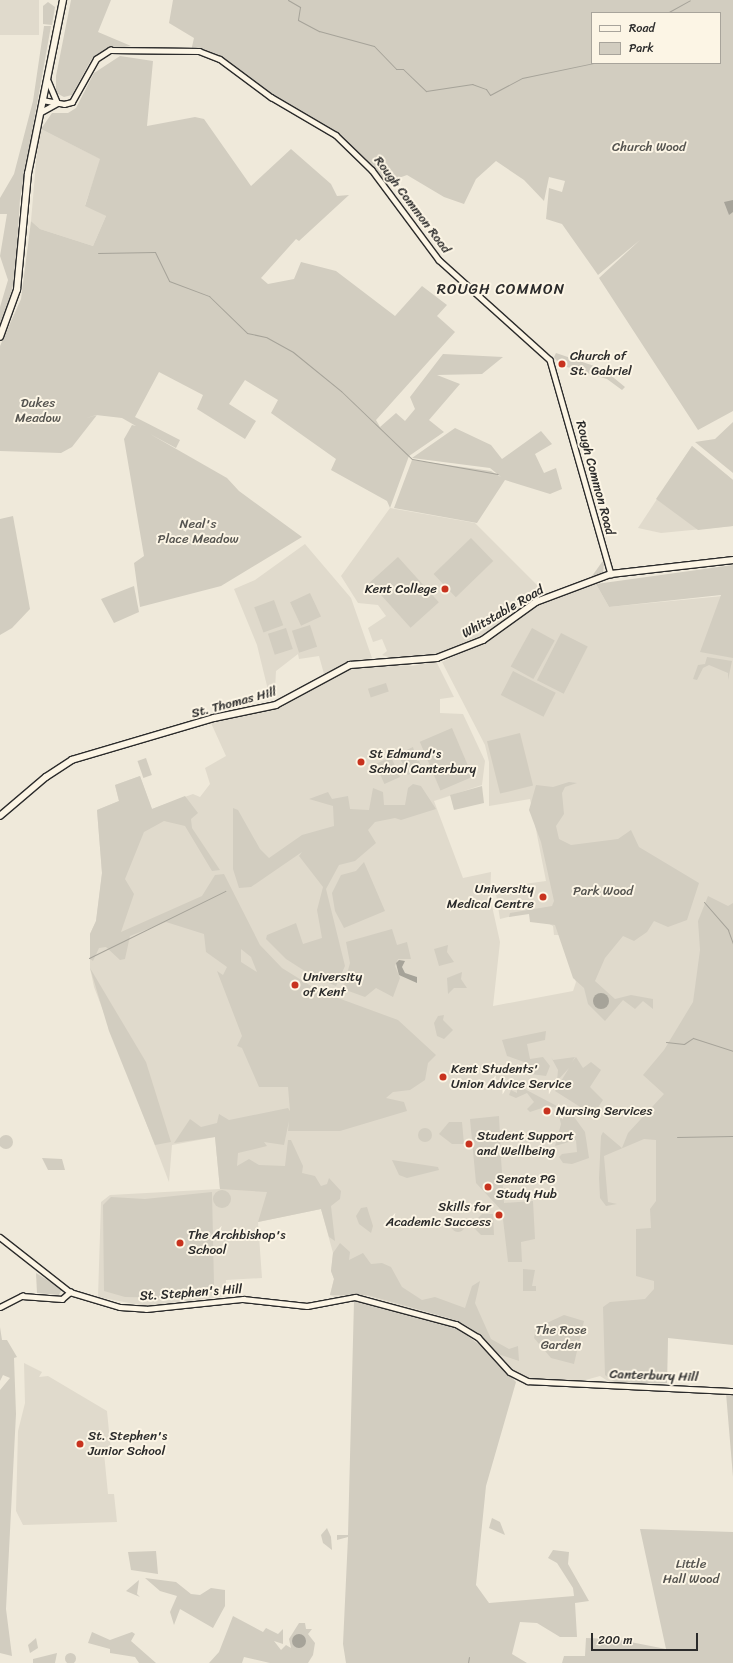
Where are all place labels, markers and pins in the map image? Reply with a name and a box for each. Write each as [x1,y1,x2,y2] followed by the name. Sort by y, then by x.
[570,349,632,380] place label: Church of St. Gabriel
[557,359,567,369] marker: Church of St. Gabriel
[365,581,437,597] place label: Kent College
[440,584,450,594] marker: Kent College
[369,747,476,778] place label: St Edmund's School Canterbury
[356,757,366,767] marker: St Edmund's School Canterbury
[447,882,534,913] place label: University Medical Centre
[537,891,549,903] marker: University Medical Centre
[303,970,362,1001] place label: University of Kent
[290,980,300,990] marker: University of Kent
[451,1062,571,1093] place label: Kent Students' Union Advice Service
[438,1072,448,1082] marker: Kent Students' Union Advice Service
[556,1103,652,1119] place label: Nursing Services
[541,1105,553,1117] marker: Nursing Services
[477,1129,574,1160] place label: Student Support and Wellbeing
[464,1139,474,1149] marker: Student Support and Wellbeing
[496,1172,557,1203] place label: Senate PG Study Hub
[483,1182,493,1192] marker: Senate PG Study Hub
[386,1200,491,1231] place label: Skills for Academic Success
[494,1210,504,1220] marker: Skills for Academic Success
[188,1228,287,1259] place label: The Archbishop's School
[175,1238,185,1248] marker: The Archbishop's School
[88,1429,168,1460] place label: St. Stephen's Junior School
[75,1439,85,1449] marker: St. Stephen's Junior School

